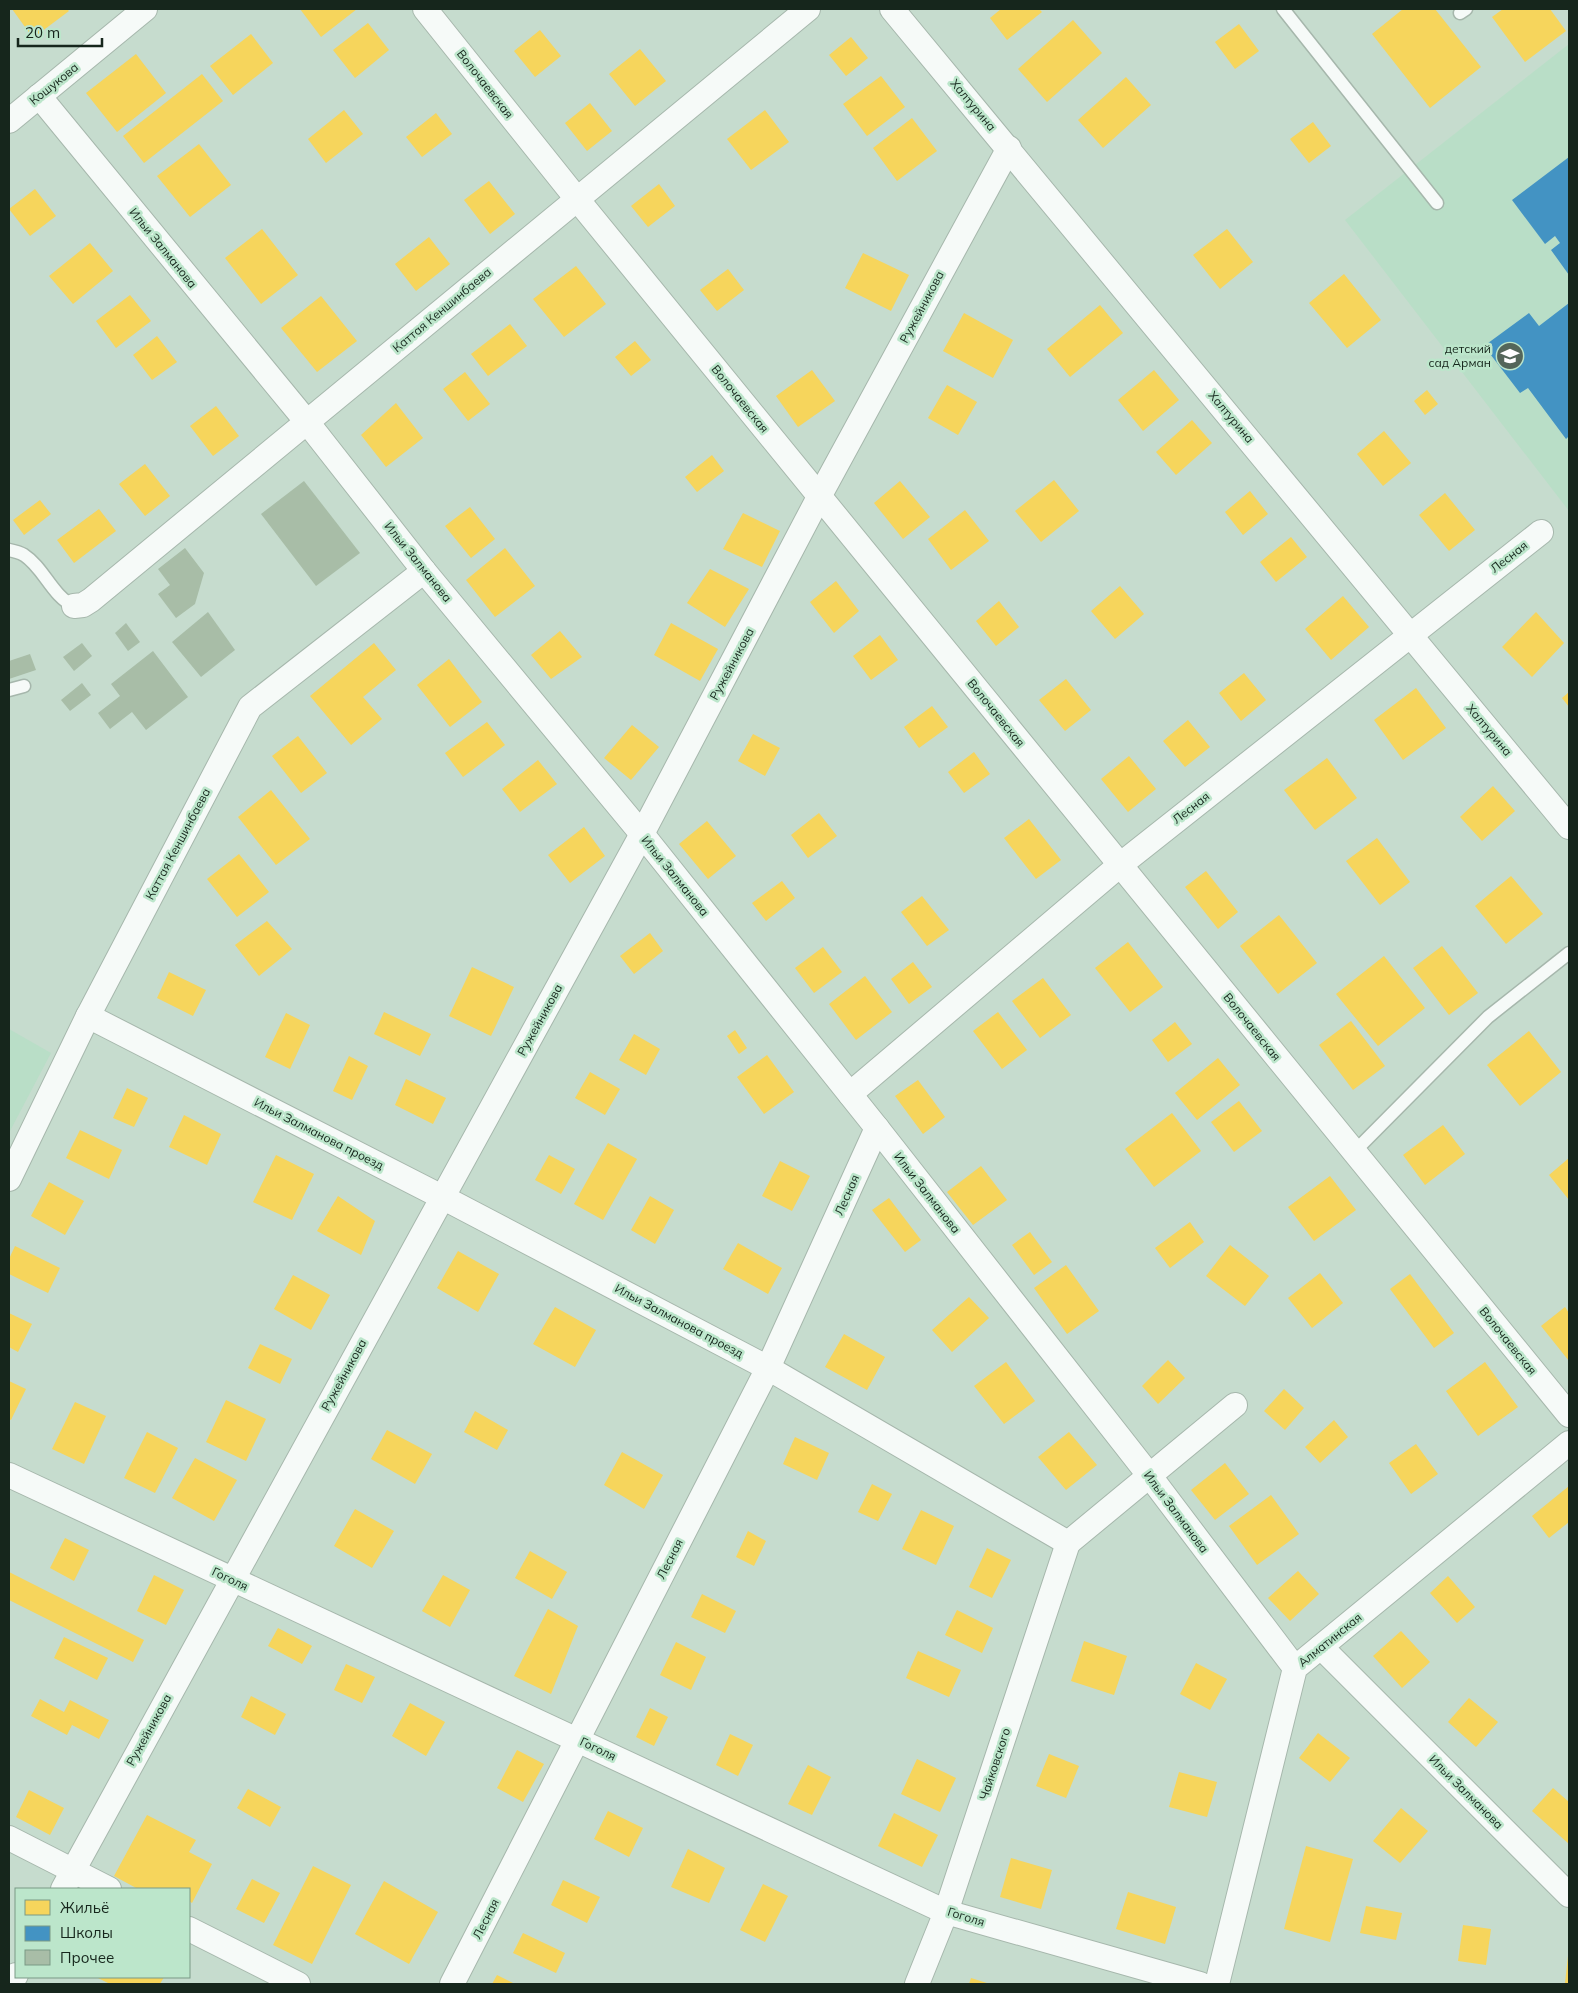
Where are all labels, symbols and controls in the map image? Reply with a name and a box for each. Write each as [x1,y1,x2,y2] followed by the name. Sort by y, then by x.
[18,15,101,47] scale bar
[25,23,60,42] text: 20 m
[454,46,517,121] street label: Волочаевская
[26,59,81,108] street label: Кошукова
[947,76,999,134] street label: Халтурина
[127,205,200,291] street label: Ильи Залманова
[389,264,494,355] street label: Каттая Кеншинбаева
[896,268,947,345] street label: Ружейникова
[1428,341,1491,370] place label: детский сад Арман
[1495,341,1525,371] school or university icon: детский сад Арман
[708,362,772,436] street label: Волочаевская
[1205,388,1257,446] street label: Халтурина
[382,519,455,605] street label: Ильи Залманова
[1487,537,1530,576] street label: Лесная
[706,625,757,702] street label: Ружейникова
[964,676,1028,750] street label: Волочаевская
[1463,701,1515,759] street label: Халтурина
[142,785,213,902] street label: Каттая Кеншинбаева
[1169,788,1212,827] street label: Лесная
[639,833,712,919] street label: Ильи Залманова
[514,981,565,1058] street label: Ружейникова
[1220,990,1284,1064] street label: Волочаевская
[252,1094,386,1173] street label: Ильи Залманова проезд
[891,1149,964,1236] street label: Ильи Залманова
[831,1172,862,1217] street label: Лесная
[612,1280,746,1361] street label: Ильи Залманова проезд
[1476,1304,1540,1378] street label: Волочаевская
[318,1336,369,1413] street label: Ружейникова
[1141,1468,1212,1556] street label: Ильи Залманова
[653,1536,686,1581] street label: Лесная
[210,1564,251,1593] street label: Гоголя
[1295,1609,1365,1670] street label: Алматинская
[123,1691,174,1768] street label: Ружейникова
[976,1726,1013,1802] street label: Чайковского
[578,1734,619,1763] street label: Гоголя
[1426,1751,1507,1832] street label: Ильи Залманова
[15,1888,190,1978] legend
[469,1896,502,1941] street label: Лесная
[60,1898,109,1917] text: Жильё
[946,1904,987,1929] street label: Гоголя
[60,1923,113,1942] text: Школы
[60,1948,114,1967] text: Прочее

